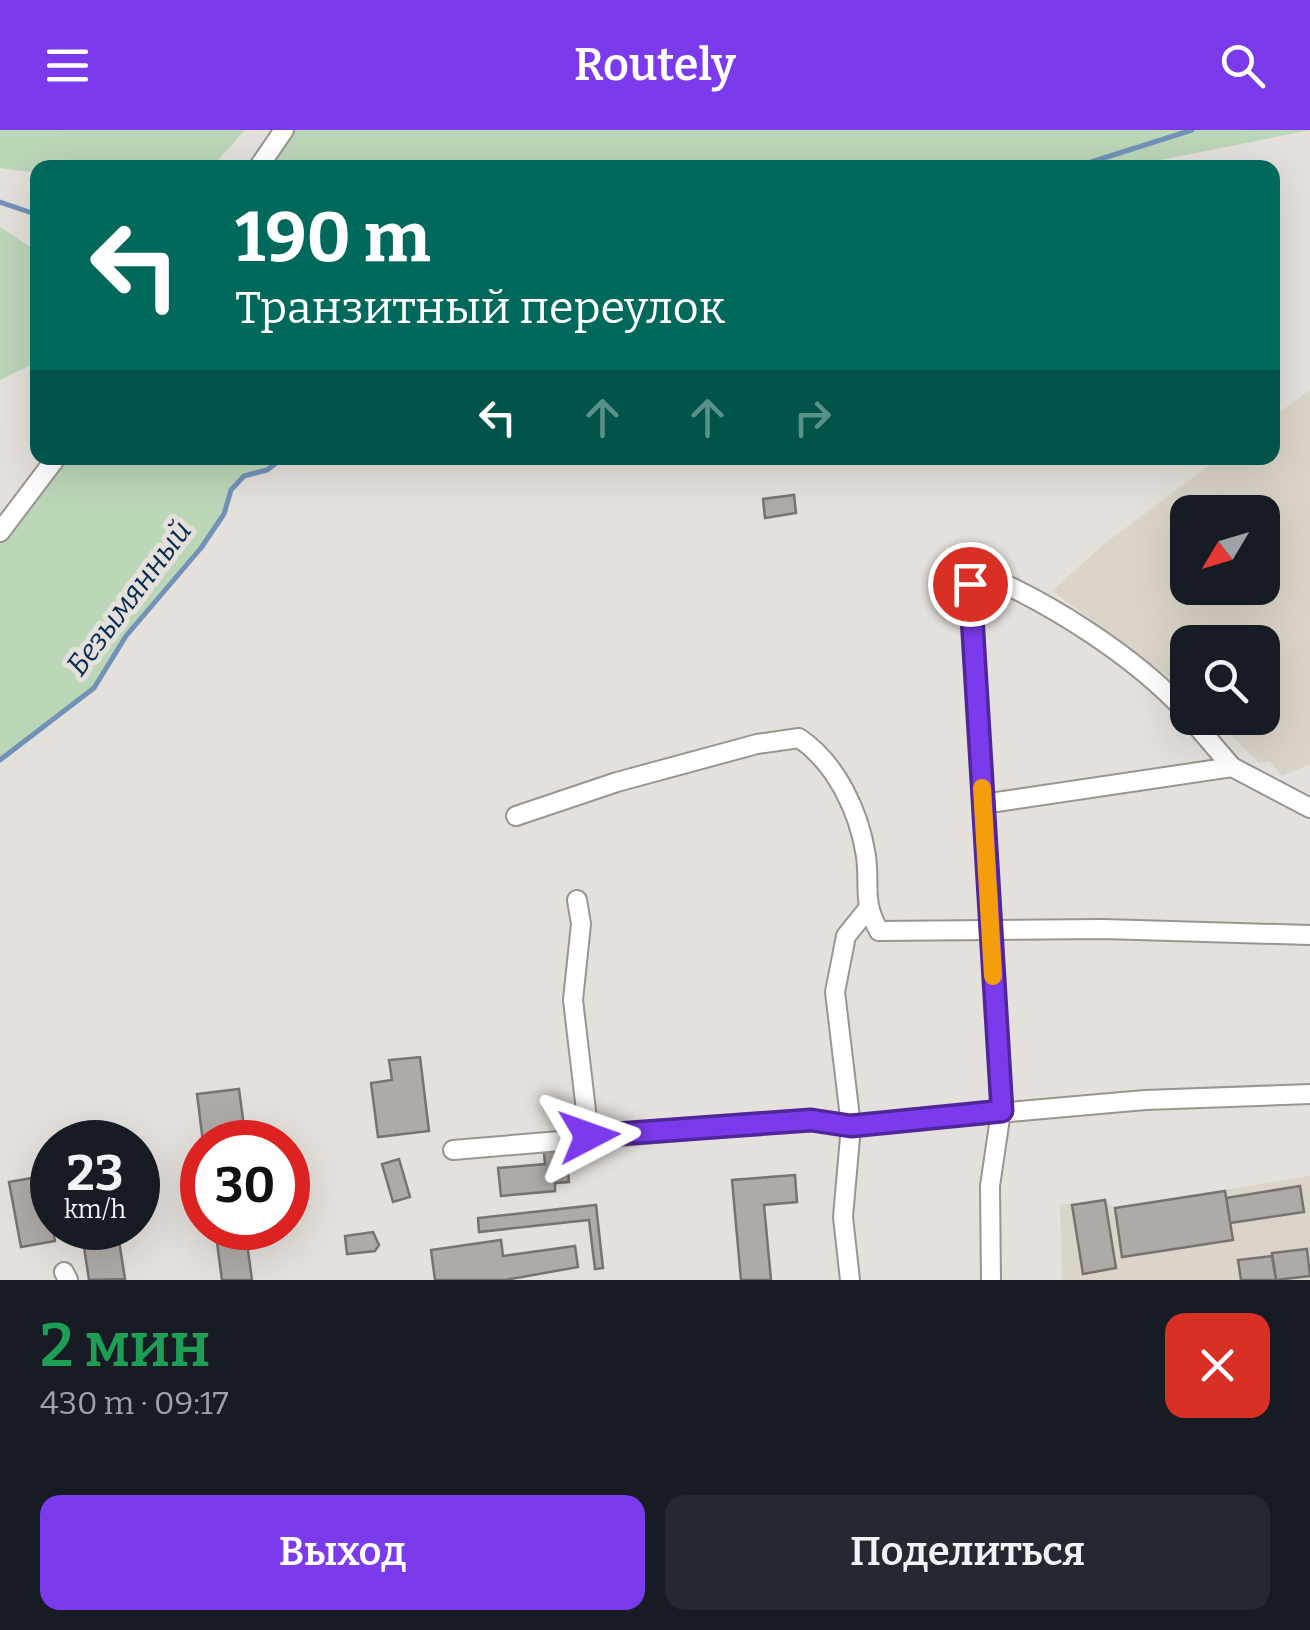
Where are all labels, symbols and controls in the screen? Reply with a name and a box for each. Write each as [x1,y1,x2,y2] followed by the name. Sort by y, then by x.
[40,38,95,93] icon: menu
[574,38,736,92] text: Routely
[1215,38,1270,93] icon: search
[235,196,430,280] text: 190 m
[70,200,200,330] icon: left
[235,281,725,335] text: Транзитный переулок
[470,390,525,445] icon: left
[575,390,630,445] icon: ahead
[680,390,735,445] icon: ahead
[785,390,840,445] icon: right
[1170,495,1280,605] north arrow
[1170,495,1280,735] map controls
[59,513,199,683] water label: Безымянный
[928,542,1013,627] pin
[943,557,998,612] icon: arrive
[1170,625,1280,735] button: search
[537,1084,641,1188] position arrow
[180,1120,310,1250] speed limit sign: 30
[67,1143,123,1203] text: 23
[64,1195,126,1225] text: km/h
[40,1310,210,1382] text: 2 мин
[1165,1313,1270,1418] button: close
[40,1384,229,1422] text: 430 m · 09:17
[40,1495,645,1610] button: Выход
[665,1495,1270,1610] button: Поделиться

